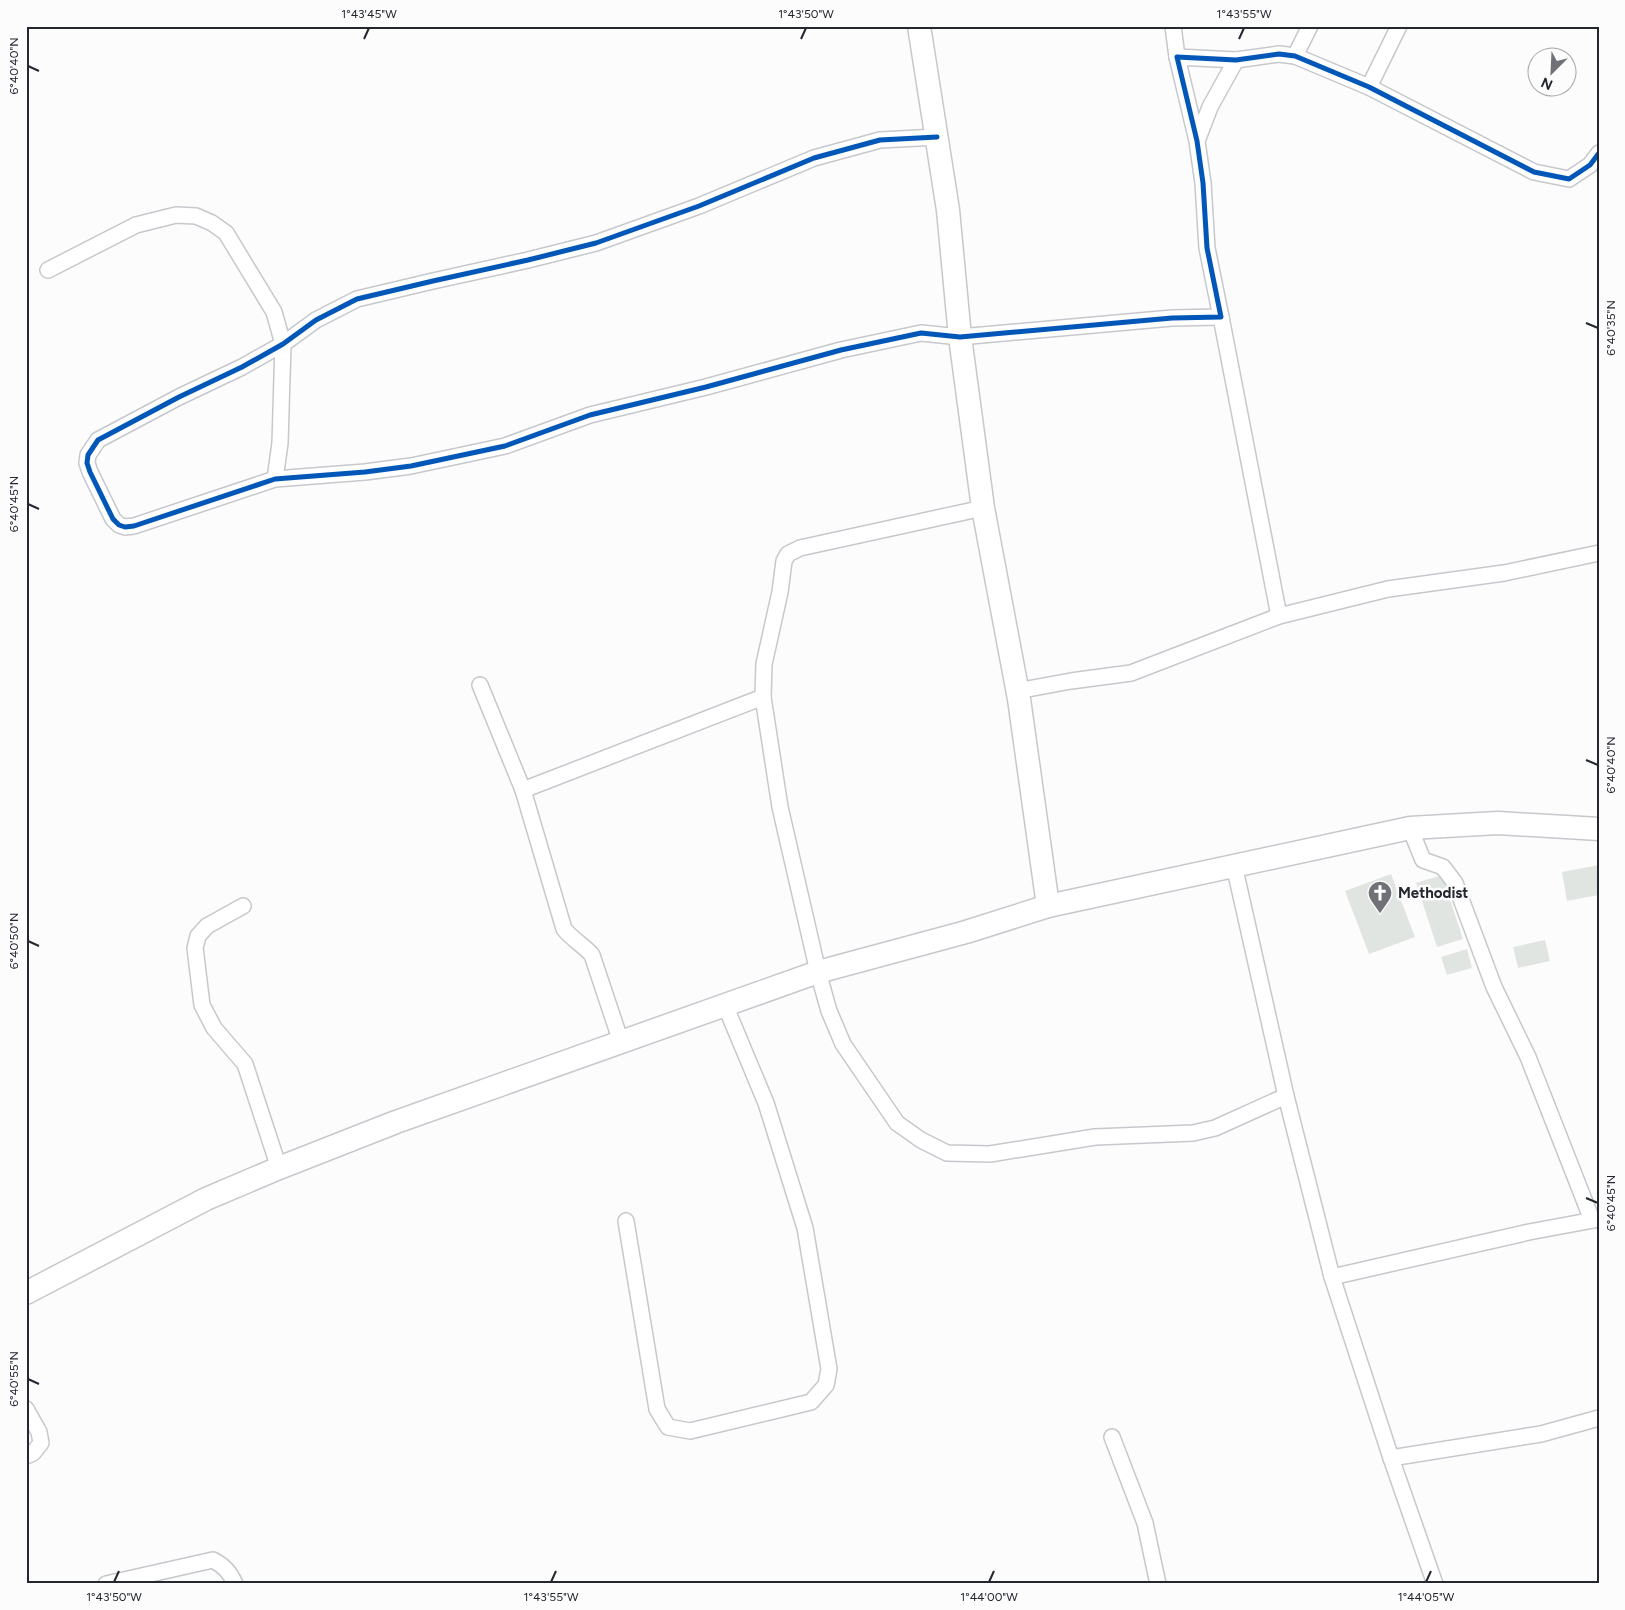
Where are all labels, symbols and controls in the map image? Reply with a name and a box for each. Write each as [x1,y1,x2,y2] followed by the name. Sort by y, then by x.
[341,7,397,21] text: 1°43'45"W
[778,7,834,21] text: 1°43'50"W
[1217,7,1272,21] text: 1°43'55"W
[7,37,21,95] text: 6°40'40"N
[1528,48,1578,98] north arrow
[1539,73,1555,93] text: N
[1604,300,1618,356] text: 6°40'35"N
[7,476,21,532] text: 6°40'45"N
[1604,736,1618,794] text: 6°40'40"N
[1367,880,1393,914] church icon: Methodist
[1398,884,1468,902] place label: Methodist
[7,913,21,969] text: 6°40'50"N
[1604,1175,1618,1231] text: 6°40'45"N
[7,1351,21,1407] text: 6°40'55"N
[86,1590,142,1604] text: 1°43'50"W
[524,1590,579,1604] text: 1°43'55"W
[960,1590,1018,1604] text: 1°44'00"W
[1398,1590,1455,1604] text: 1°44'05"W

